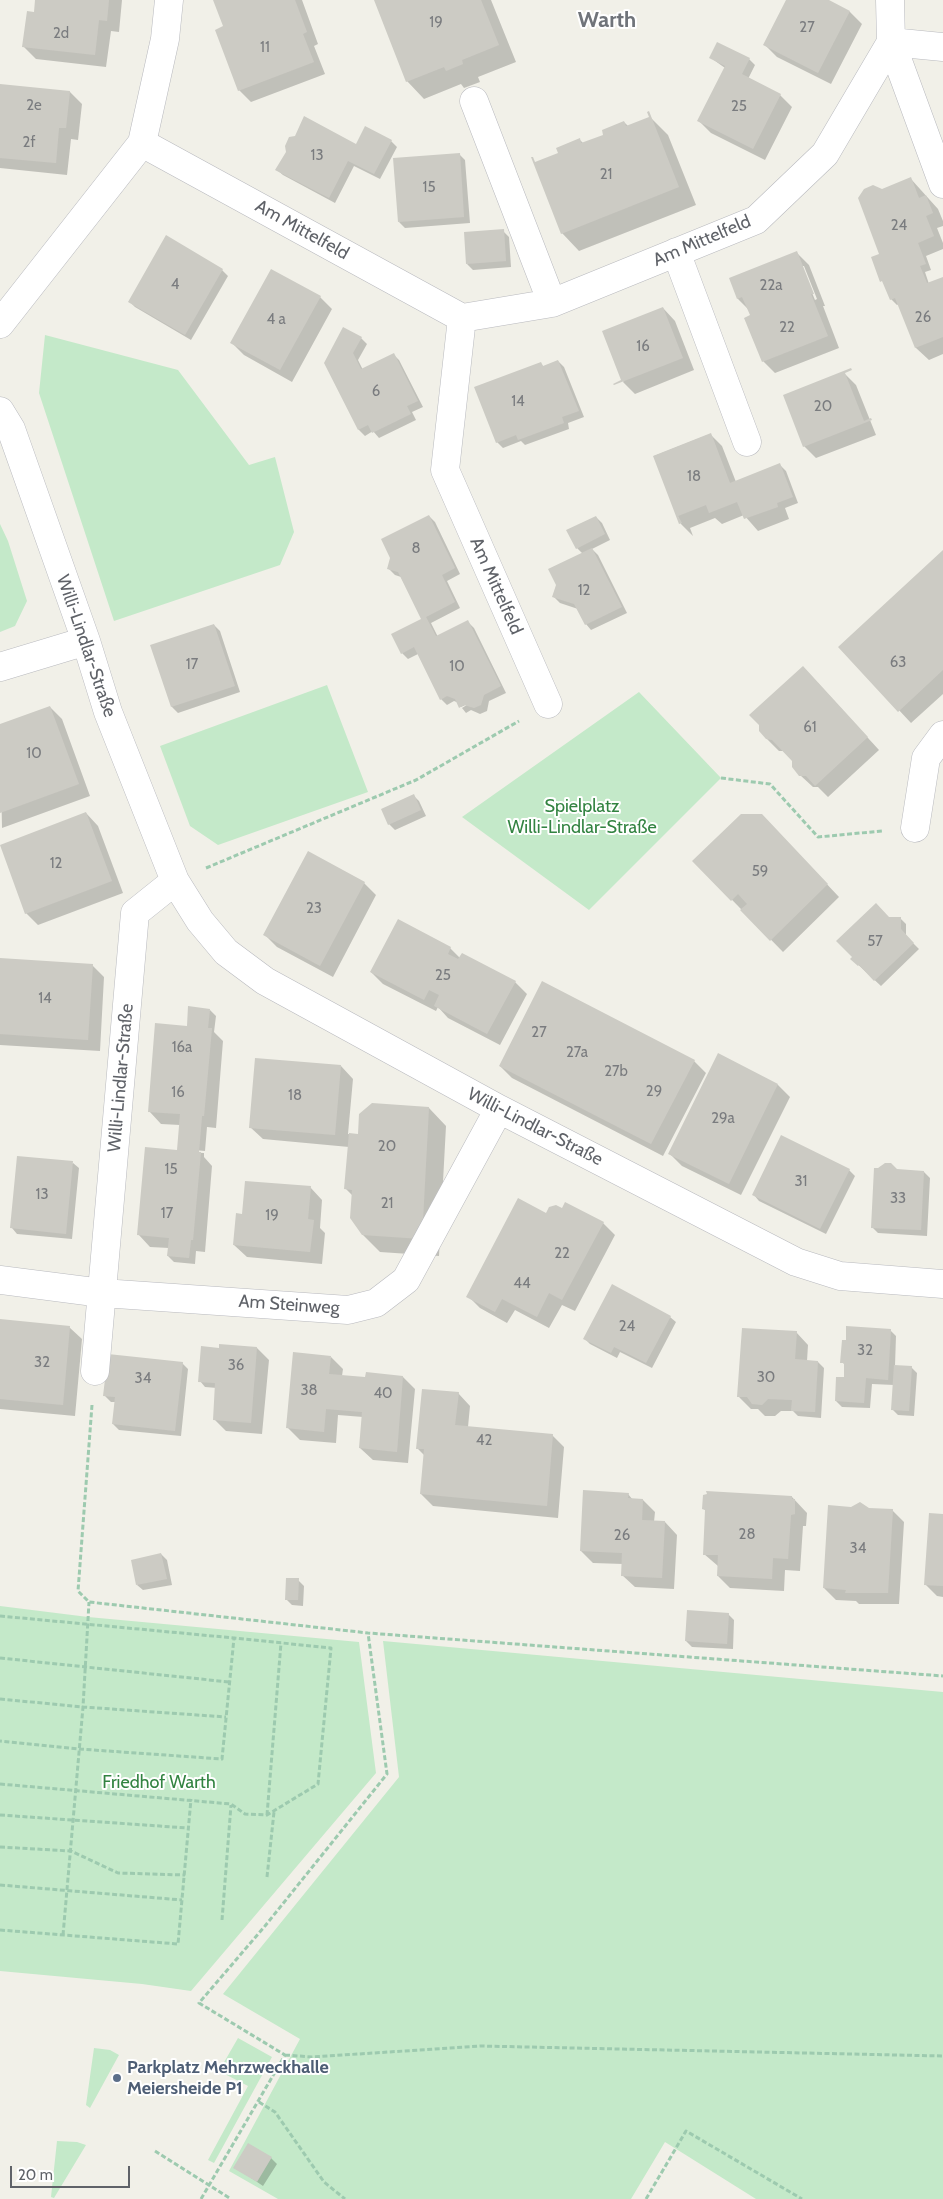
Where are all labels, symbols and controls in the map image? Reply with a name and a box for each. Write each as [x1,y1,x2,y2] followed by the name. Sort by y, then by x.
[578,8,636,34] district label: Warth
[429,14,443,32] house number: 19
[799,19,815,37] house number: 27
[53,25,69,43] house number: 2d
[260,39,270,57] house number: 11
[26,97,42,115] house number: 2e
[731,98,747,116] house number: 25
[23,134,35,152] house number: 2f
[310,147,324,165] house number: 13
[600,166,612,184] house number: 21
[422,179,436,197] house number: 15
[251,195,353,265] street label: Am Mittelfeld
[650,211,754,271] street label: Am Mittelfeld
[891,217,907,235] house number: 24
[171,276,179,294] house number: 4
[760,277,782,295] house number: 22a
[915,309,931,327] house number: 26
[266,311,286,329] house number: 4 a
[779,319,795,337] house number: 22
[636,338,650,356] house number: 16
[372,383,380,401] house number: 6
[511,393,525,411] house number: 14
[814,398,832,416] house number: 20
[687,468,701,486] house number: 18
[465,534,527,638] street label: Am Mittelfeld
[411,540,421,558] house number: 8
[52,572,120,720] street label: Willi-Lindlar-Straße
[578,582,590,600] house number: 12
[890,654,906,672] house number: 63
[186,656,198,674] house number: 17
[449,658,465,676] house number: 10
[803,719,817,737] house number: 61
[26,745,42,763] house number: 10
[507,796,657,839] park label: Spielplatz Willi-Lindlar-Straße
[50,855,62,873] house number: 12
[752,863,768,881] house number: 59
[306,900,322,918] house number: 23
[867,933,883,951] house number: 57
[435,967,451,985] house number: 25
[38,990,52,1008] house number: 14
[104,1003,138,1153] street label: Willi-Lindlar-Straße
[531,1024,547,1042] house number: 27
[172,1039,192,1057] house number: 16a
[566,1044,588,1062] house number: 27a
[604,1063,628,1081] house number: 27b
[646,1083,662,1101] house number: 29
[171,1084,185,1102] house number: 16
[464,1084,606,1170] street label: Willi-Lindlar-Straße
[288,1087,302,1105] house number: 18
[711,1110,735,1128] house number: 29a
[378,1138,396,1156] house number: 20
[164,1161,178,1179] house number: 15
[794,1173,808,1191] house number: 31
[35,1186,49,1204] house number: 13
[890,1190,906,1208] house number: 33
[381,1195,393,1213] house number: 21
[161,1205,173,1223] house number: 17
[265,1207,279,1225] house number: 19
[554,1245,570,1263] house number: 22
[513,1275,531,1293] house number: 44
[238,1291,340,1319] street label: Am Steinweg
[619,1318,635,1336] house number: 24
[857,1342,873,1360] house number: 32
[34,1354,50,1372] house number: 32
[228,1357,244,1375] house number: 36
[757,1369,775,1387] house number: 30
[135,1370,151,1388] house number: 34
[300,1382,318,1400] house number: 38
[373,1385,393,1403] house number: 40
[476,1432,492,1450] house number: 42
[739,1526,755,1544] house number: 28
[614,1527,630,1545] house number: 26
[850,1540,866,1558] house number: 34
[102,1772,216,1794] park label: Friedhof Warth
[127,2057,329,2100] place label: Parkplatz Mehrzweckhalle Meiersheide P1
[111,2072,123,2084] marker: Parkplatz Mehrzweckhalle Meiersheide P1
[12,2156,132,2188] scale bar
[18,2166,53,2184] text: 20 m

